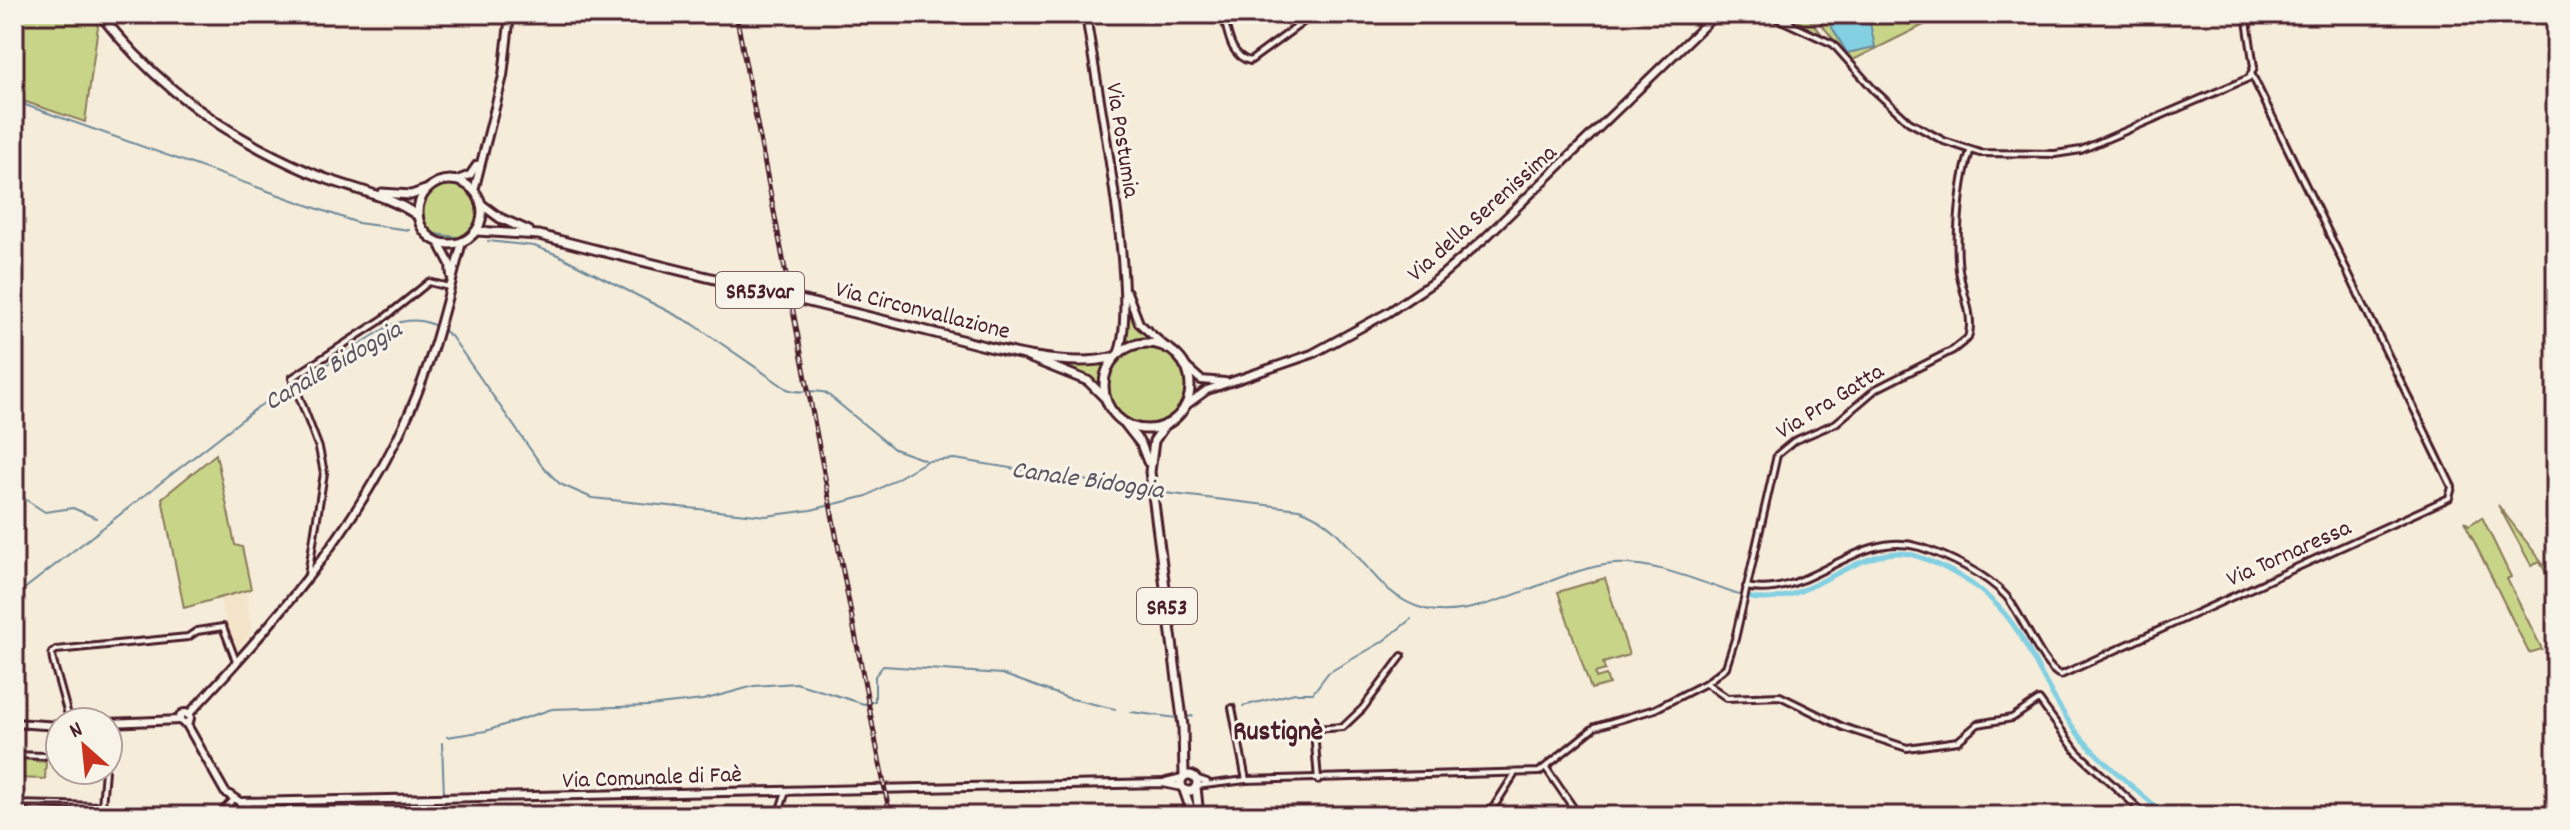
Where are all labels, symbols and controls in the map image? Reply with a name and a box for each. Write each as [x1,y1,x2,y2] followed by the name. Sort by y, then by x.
[1095,81,1147,201] street label: Via Postumia
[1401,137,1566,291] street label: Via della Serenissima
[716,272,804,308] road number: SR53var
[831,274,1013,350] street label: Via Circonvallazione
[258,312,411,421] water label: Canale Bidoggia
[1770,356,1892,449] street label: Via Pra Gatta
[1009,452,1168,511] water label: Canale Bidoggia
[2222,512,2358,597] street label: Via Tornaressa
[1137,588,1197,624] road number: SR53
[44,706,124,786] north arrow
[1233,714,1323,754] district label: Rustignè
[65,715,89,748] text: N
[562,759,742,799] street label: Via Comunale di Faè

